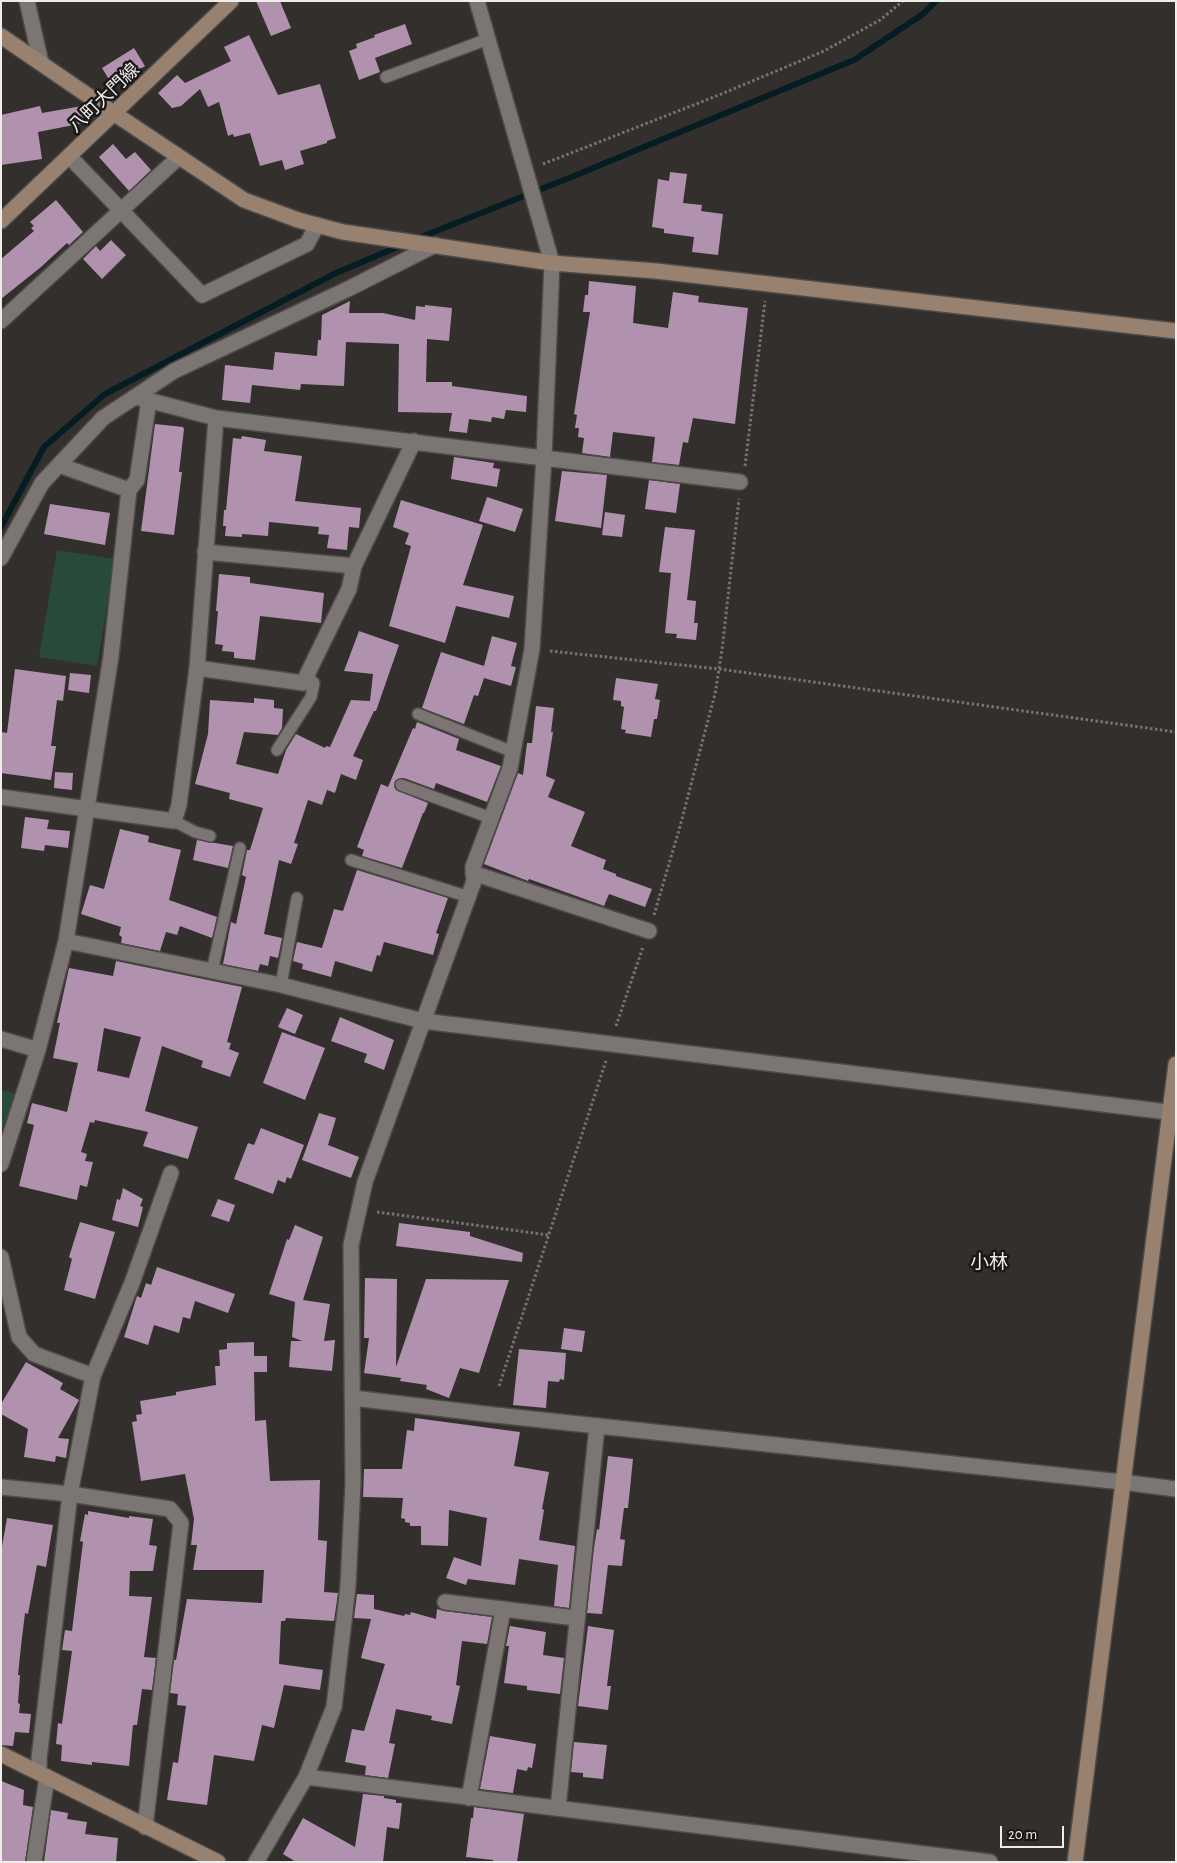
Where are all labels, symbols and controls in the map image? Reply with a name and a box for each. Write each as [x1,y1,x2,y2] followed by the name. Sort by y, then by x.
[64,59,144,137] street label: 八町大門線
[970,1251,1008,1273] district label: 小林
[1002,1816,1066,1848] scale bar
[1008,1827,1037,1842] text: 20 m

